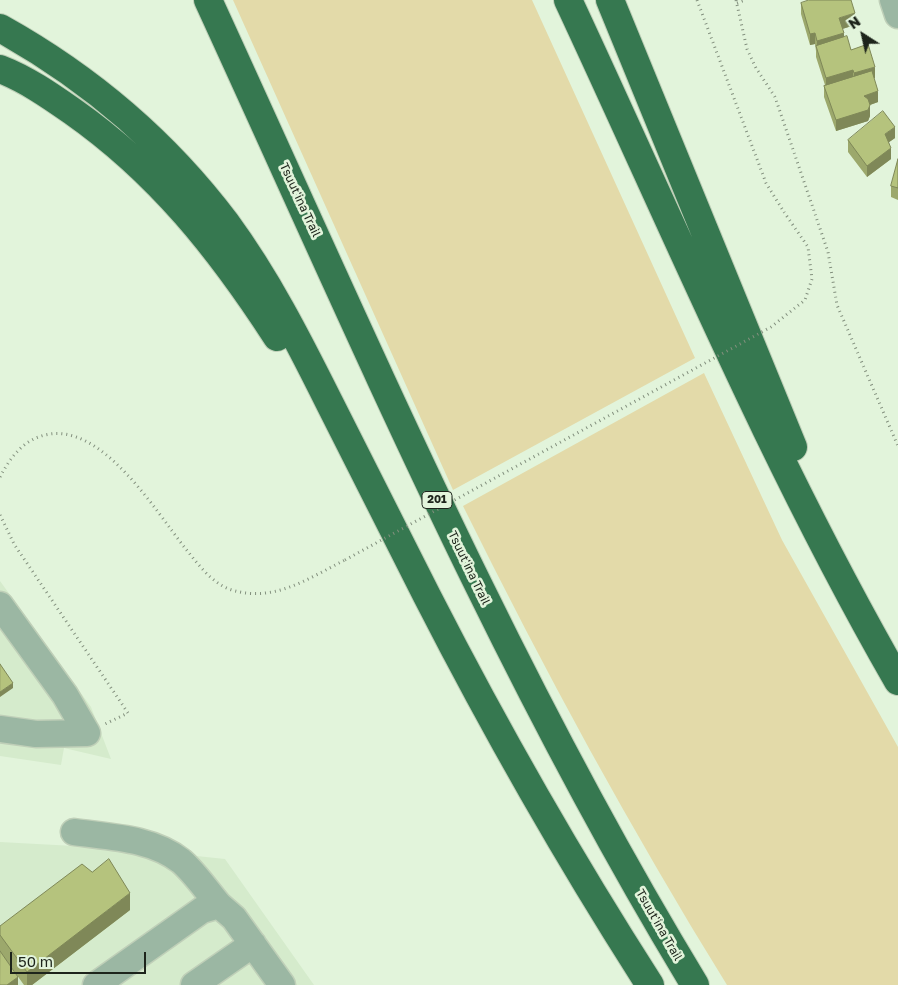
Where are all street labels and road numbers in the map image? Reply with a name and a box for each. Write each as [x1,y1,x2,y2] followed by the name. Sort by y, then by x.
[277,161,323,239] street label: Tsuut'ina Trail
[422,492,452,508] road number: 201
[445,529,493,607] street label: Tsuut'ina Trail
[633,887,685,963] street label: Tsuut'ina Trail

